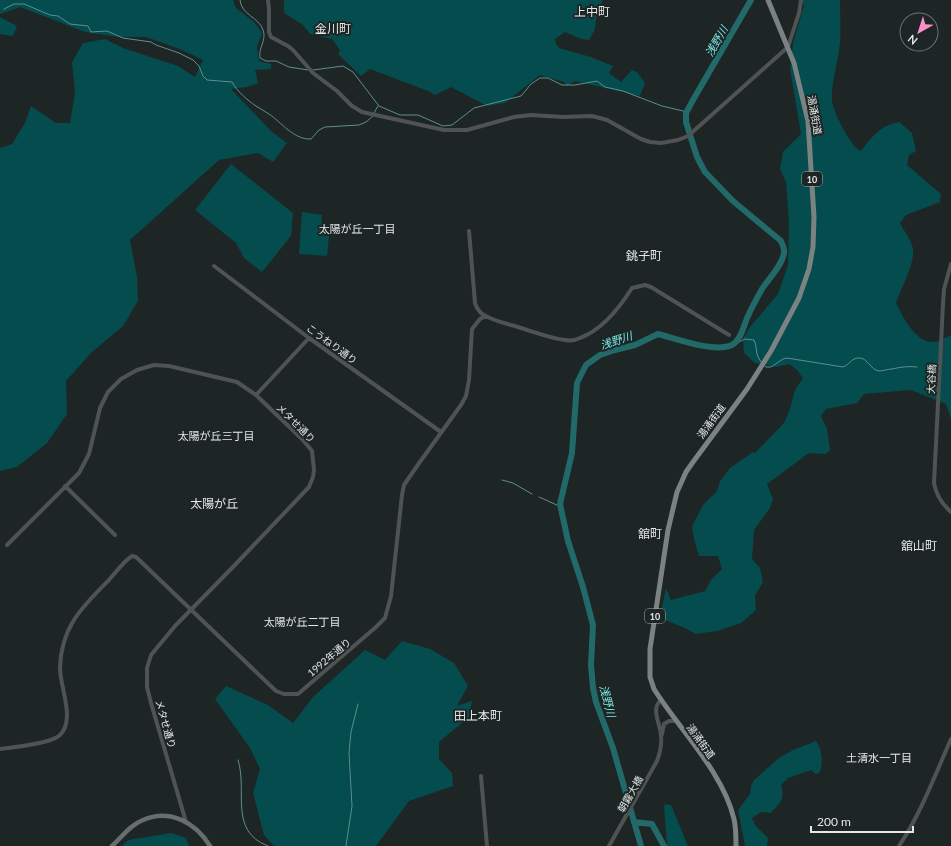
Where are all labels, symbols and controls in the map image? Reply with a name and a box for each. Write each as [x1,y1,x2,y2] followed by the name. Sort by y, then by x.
[574,4,610,19] district label: 上中町
[899,12,939,52] north arrow
[315,21,351,36] district label: 金川町
[702,23,730,59] water label: 浅野川
[905,32,920,48] text: N
[806,94,824,136] street label: 湯涌街道
[802,172,822,186] road number: 10
[319,222,396,235] district label: 太陽が丘一丁目
[626,248,662,263] district label: 銚子町
[304,322,360,366] street label: こうねり通り
[598,328,635,351] water label: 浅野川
[924,364,938,394] street label: 大谷橋
[274,401,318,445] street label: メタせ通り
[694,401,728,441] street label: 湯涌街道
[178,429,255,442] district label: 太陽が丘三丁目
[190,496,238,511] district label: 太陽が丘
[638,526,662,541] district label: 舘町
[901,538,937,553] district label: 舘山町
[645,609,665,623] road number: 10
[264,615,341,628] district label: 太陽が丘二丁目
[305,635,353,679] street label: 1992年通り
[597,683,619,720] water label: 浅野川
[153,698,179,750] street label: メタせ通り
[454,708,502,723] district label: 田上本町
[684,721,718,761] street label: 湯涌街道
[846,751,912,764] district label: 土清水一丁目
[615,774,645,814] street label: 朝霧大橋
[811,808,913,834] scale bar
[817,814,851,829] text: 200 m

